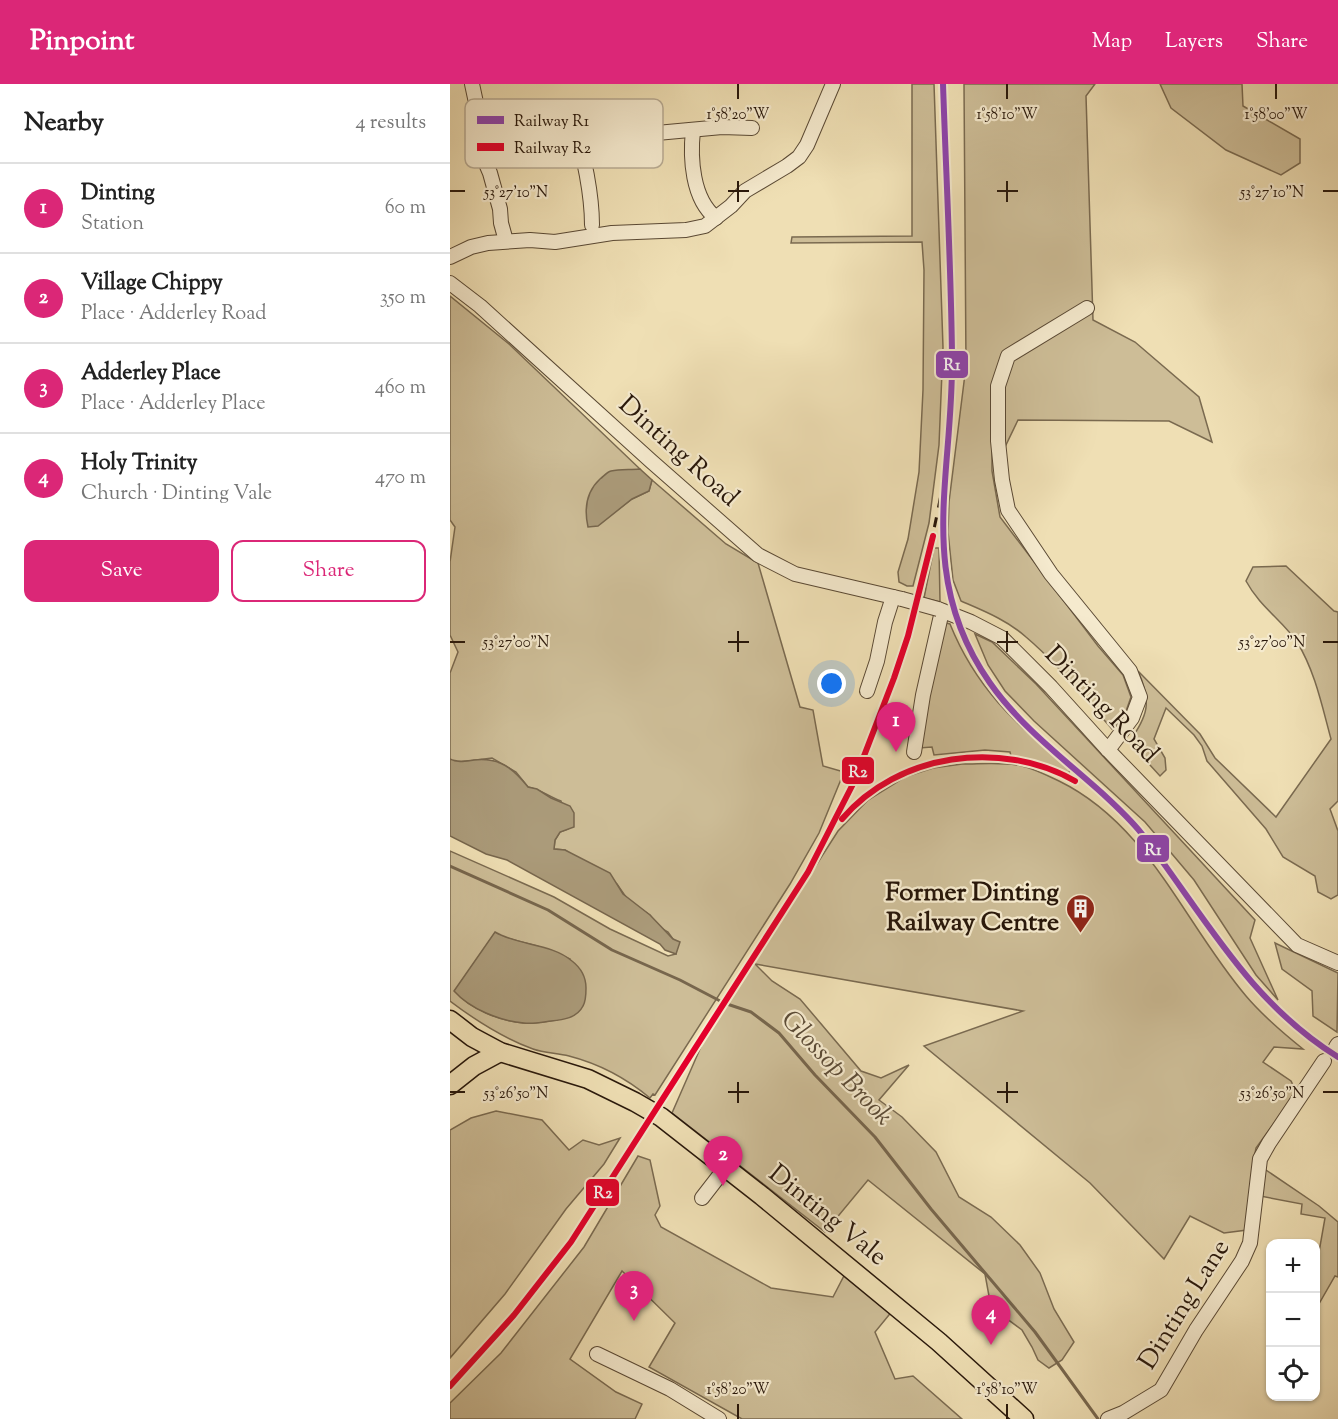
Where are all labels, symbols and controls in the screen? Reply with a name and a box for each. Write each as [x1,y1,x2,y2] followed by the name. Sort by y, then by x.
[30,22,134,62] text: Pinpoint
[1092,27,1132,57] text: Map
[1165,27,1223,57] text: Layers
[1256,27,1308,57] text: Share
[465,99,663,168] legend
[24,105,104,142] text: Nearby
[706,105,770,126] text: 1°58'20"W
[976,105,1038,126] text: 1°58'10"W
[1244,105,1308,126] text: 1°58'00"W
[355,109,426,138] text: 4 results
[514,111,590,134] text: Railway R1
[514,138,592,161] text: Railway R2
[81,178,155,210] text: Dinting
[483,183,548,204] text: 53°27'10"N
[1239,183,1304,204] text: 53°27'10"N
[40,194,47,223] text: 1
[385,194,426,223] text: 60 m
[81,210,144,239] text: Station
[81,268,223,300] text: Village Chippy
[39,284,48,313] text: 2
[380,284,426,313] text: 350 m
[81,300,266,329] text: Place · Adderley Road
[935,350,969,379] line badge: R1
[944,355,961,378] text: R1
[81,358,221,390] text: Adderley Place
[39,374,48,403] text: 3
[375,374,426,403] text: 460 m
[609,388,747,517] street label: Dinting Road
[81,390,266,419] text: Place · Adderley Place
[81,448,198,480] text: Holy Trinity
[38,464,49,493] text: 4
[375,464,426,493] text: 470 m
[81,480,272,509] text: Church · Dinting Vale
[24,540,219,602] button: Save
[231,540,426,602] button: Share
[482,633,549,654] text: 53°27'00"N
[1238,633,1305,654] text: 53°27'00"N
[1035,638,1167,772] street label: Dinting Road
[817,669,846,698] your location
[876,702,916,752] pin: 1
[841,756,875,785] line badge: R2
[849,762,868,785] text: R2
[1136,834,1170,863] line badge: R1
[1145,840,1162,863] text: R1
[885,875,1059,942] place label: Former Dinting Railway Centre
[1064,892,1096,934] building icon: Former Dinting Railway Centre
[771,1002,901,1136] water label: Glossop Brook
[483,1084,548,1105] text: 53°26'50"N
[1239,1084,1304,1105] text: 53°26'50"N
[704,1136,742,1186] pin: 2
[760,1157,894,1275] street label: Dinting Vale
[585,1178,620,1207] line badge: R2
[594,1183,613,1206] text: R2
[1130,1233,1240,1377] street label: Dinting Lane
[1266,1239,1320,1401] map controls
[1266,1239,1320,1293] button: +
[614,1272,654,1321] pin: 3
[1266,1293,1320,1347] button: −
[972,1296,1010,1345] pin: 4
[1266,1347,1320,1401] button: locate
[706,1380,770,1401] text: 1°58'20"W
[976,1380,1038,1401] text: 1°58'10"W

